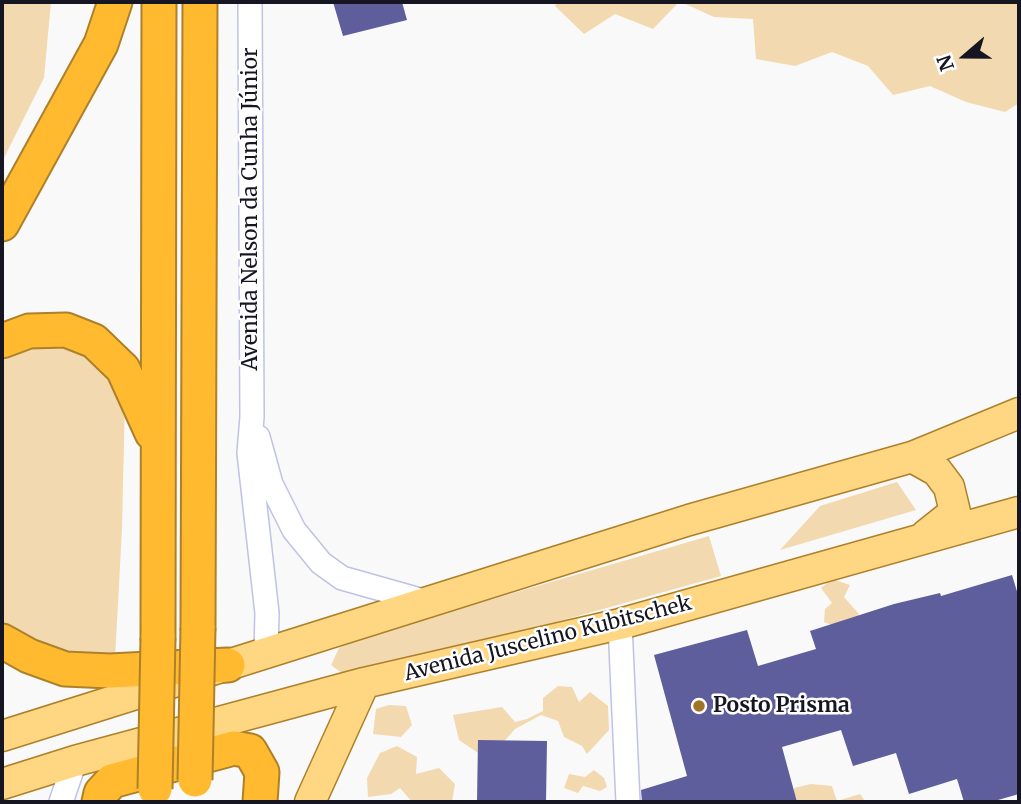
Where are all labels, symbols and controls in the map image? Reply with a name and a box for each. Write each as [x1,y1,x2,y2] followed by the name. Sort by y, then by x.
[930,21,1000,91] north arrow
[238,48,264,370] street label: Avenida Nelson da Cunha Júnior
[931,52,959,74] text: N
[402,591,694,687] street label: Avenida Juscelino Kubitschek
[713,693,850,719] place label: Posto Prisma
[691,698,707,714] marker: Posto Prisma

